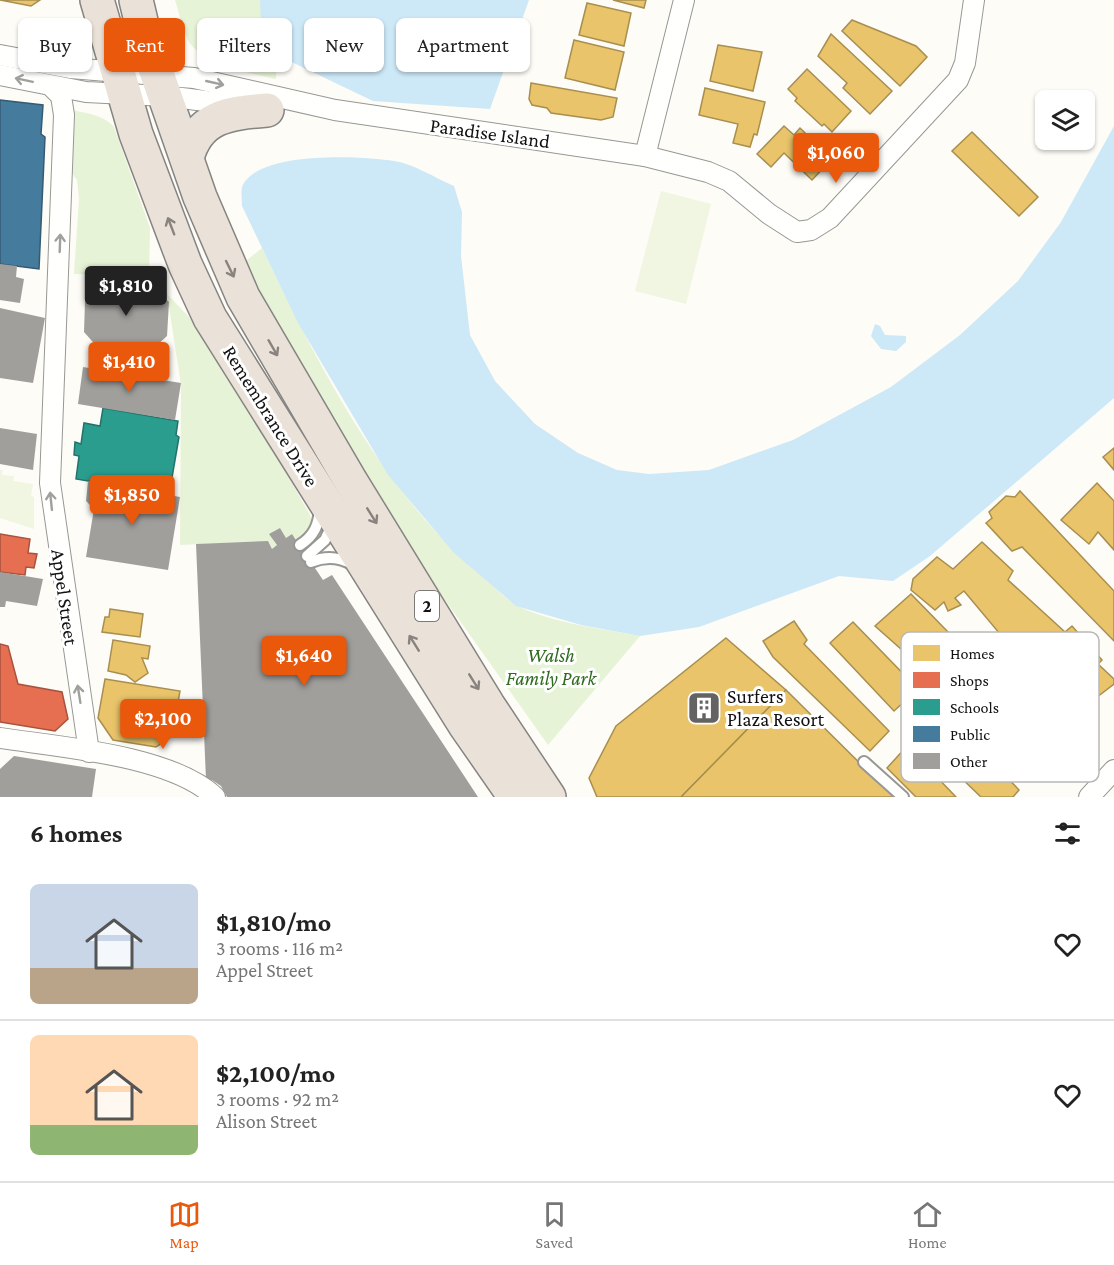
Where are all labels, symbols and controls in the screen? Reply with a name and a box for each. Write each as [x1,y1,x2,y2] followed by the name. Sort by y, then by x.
[18,18,92,72] chip: Buy
[104,18,185,72] chip: Rent
[197,18,292,72] chip: Filters
[304,18,384,72] chip: New
[396,18,530,72] chip: Apartment
[15,74,35,85] one-way arrow
[205,77,224,89] one-way arrow
[1035,90,1095,150] map controls
[1035,90,1095,150] button: layers
[429,114,552,152] street label: Paradise Island
[787,133,885,184] pin: $1,060
[807,141,865,163] text: $1,060
[164,217,175,235] one-way arrow
[54,234,66,254] one-way arrow
[224,259,236,277] one-way arrow
[77,266,175,317] pin: $1,810
[99,274,153,296] text: $1,810
[267,339,279,356] one-way arrow
[80,342,178,393] pin: $1,410
[219,342,323,491] street label: Remembrance Drive
[102,350,156,372] text: $1,410
[83,475,181,526] pin: $1,850
[104,483,160,505] text: $1,850
[46,491,57,511] one-way arrow
[367,507,379,524] one-way arrow
[46,547,83,647] street label: Appel Street
[415,591,439,621] road number: 2
[901,632,1099,782] legend
[407,635,419,652] one-way arrow
[255,636,353,687] pin: $1,640
[276,644,332,666] text: $1,640
[506,644,597,690] park label: Walsh Family Park
[950,645,995,662] text: Homes
[950,672,989,690] text: Shops
[469,673,481,690] one-way arrow
[74,684,85,704] one-way arrow
[727,685,825,730] place label: Surfers Plaza Resort
[686,690,722,726] building icon: Surfers Plaza Resort
[114,699,212,750] pin: $2,100
[950,699,999,716] text: Schools
[134,707,192,729] text: $2,100
[950,726,990,743] text: Public
[950,753,988,770] text: Other
[1051,817,1084,850] icon: filters
[30,819,122,848] text: 6 homes
[78,908,150,980] icon: home
[216,908,331,937] text: $1,810/mo
[1051,928,1084,961] icon: heart
[216,937,343,959] text: 3 rooms · 116 m²
[216,959,313,981] text: Appel Street
[78,1059,150,1131] icon: home
[216,1059,335,1088] text: $2,100/mo
[1051,1079,1084,1112] icon: heart
[216,1088,339,1110] text: 3 rooms · 92 m²
[216,1110,317,1132] text: Alison Street
[168,1198,201,1251] tab: Map
[536,1198,573,1251] tab: Saved
[908,1198,946,1251] tab: Home

